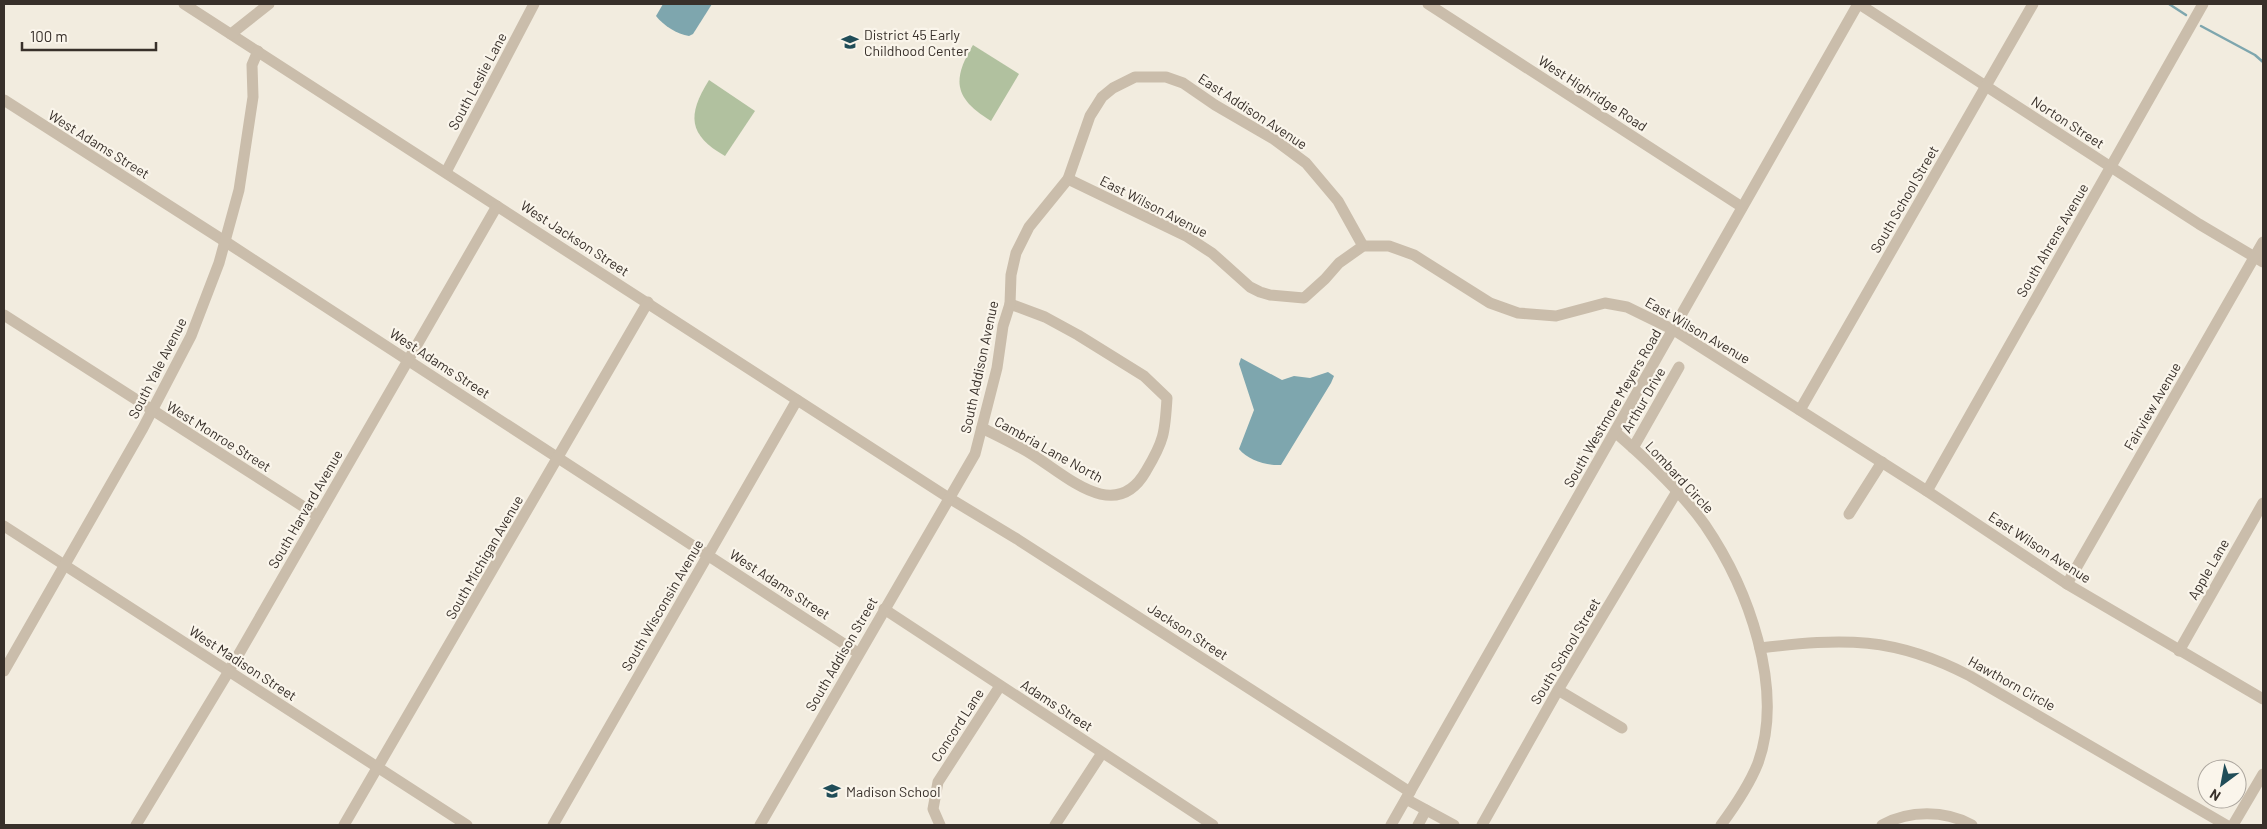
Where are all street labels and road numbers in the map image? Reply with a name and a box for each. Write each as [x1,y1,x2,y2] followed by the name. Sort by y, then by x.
[444,29,510,133] street label: South Leslie Lane
[1535,51,1651,135] street label: West Highridge Road
[1195,69,1311,153] street label: East Addison Avenue
[2028,92,2108,152] street label: Norton Street
[45,106,153,182] street label: West Adams Street
[1866,142,1942,256] street label: South School Street
[1097,172,1211,240] street label: East Wilson Avenue
[2012,180,2092,300] street label: South Ahrens Avenue
[518,197,632,279] street label: West Jackson Street
[1642,293,1754,367] street label: East Wilson Avenue
[957,299,1001,435] street label: South Addison Avenue
[124,315,190,421] street label: South Yale Avenue
[387,324,493,402] street label: West Adams Street
[1560,326,1664,490] street label: South Westmore Meyers Road
[2120,359,2184,453] street label: Fairview Avenue
[1617,364,1669,436] street label: Arthur Drive
[164,397,274,475] street label: West Monroe Street
[992,412,1106,486] street label: Cambria Lane North
[1642,437,1718,517] street label: Lombard Circle
[264,447,346,571] street label: South Harvard Avenue
[442,492,526,622] street label: South Michigan Avenue
[1986,508,2094,586] street label: East Wilson Avenue
[617,536,707,674] street label: South Wisconsin Avenue
[2184,536,2232,602] street label: Apple Lane
[727,545,833,623] street label: West Adams Street
[801,594,881,714] street label: South Addison Street
[1527,595,1603,707] street label: South School Street
[1145,599,1231,663] street label: Jackson Street
[186,622,300,704] street label: West Madison Street
[1965,652,2059,714] street label: Hawthorn Circle
[1018,675,1096,735] street label: Adams Street
[927,685,987,765] street label: Concord Lane

